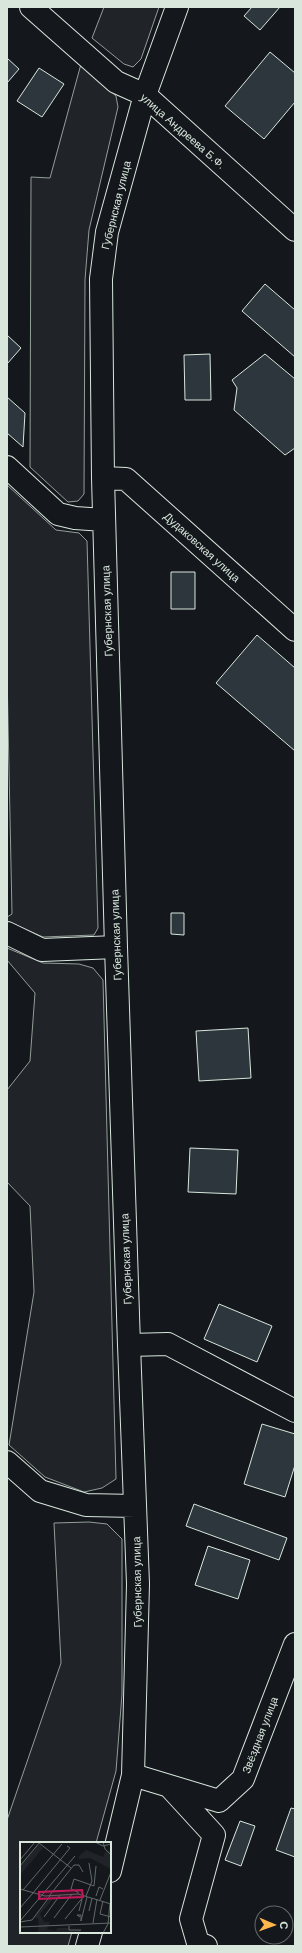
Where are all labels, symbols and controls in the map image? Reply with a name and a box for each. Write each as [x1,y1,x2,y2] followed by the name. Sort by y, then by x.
[138,91,228,171] street label: улица Андреева Б.Ф.
[99,158,133,251] street label: Губернская улица
[162,510,243,585] street label: Дудаковская улица
[99,564,115,657] street label: Губернская улица
[108,888,124,981] street label: Губернская улица
[118,1212,134,1305] street label: Губернская улица
[130,1535,144,1628] street label: Губернская улица
[240,1694,280,1775] street label: Звёздная улица
[20,1842,111,1933] inset map
[254,1905,294,1945] north arrow
[278,1921,290,1930] text: С

